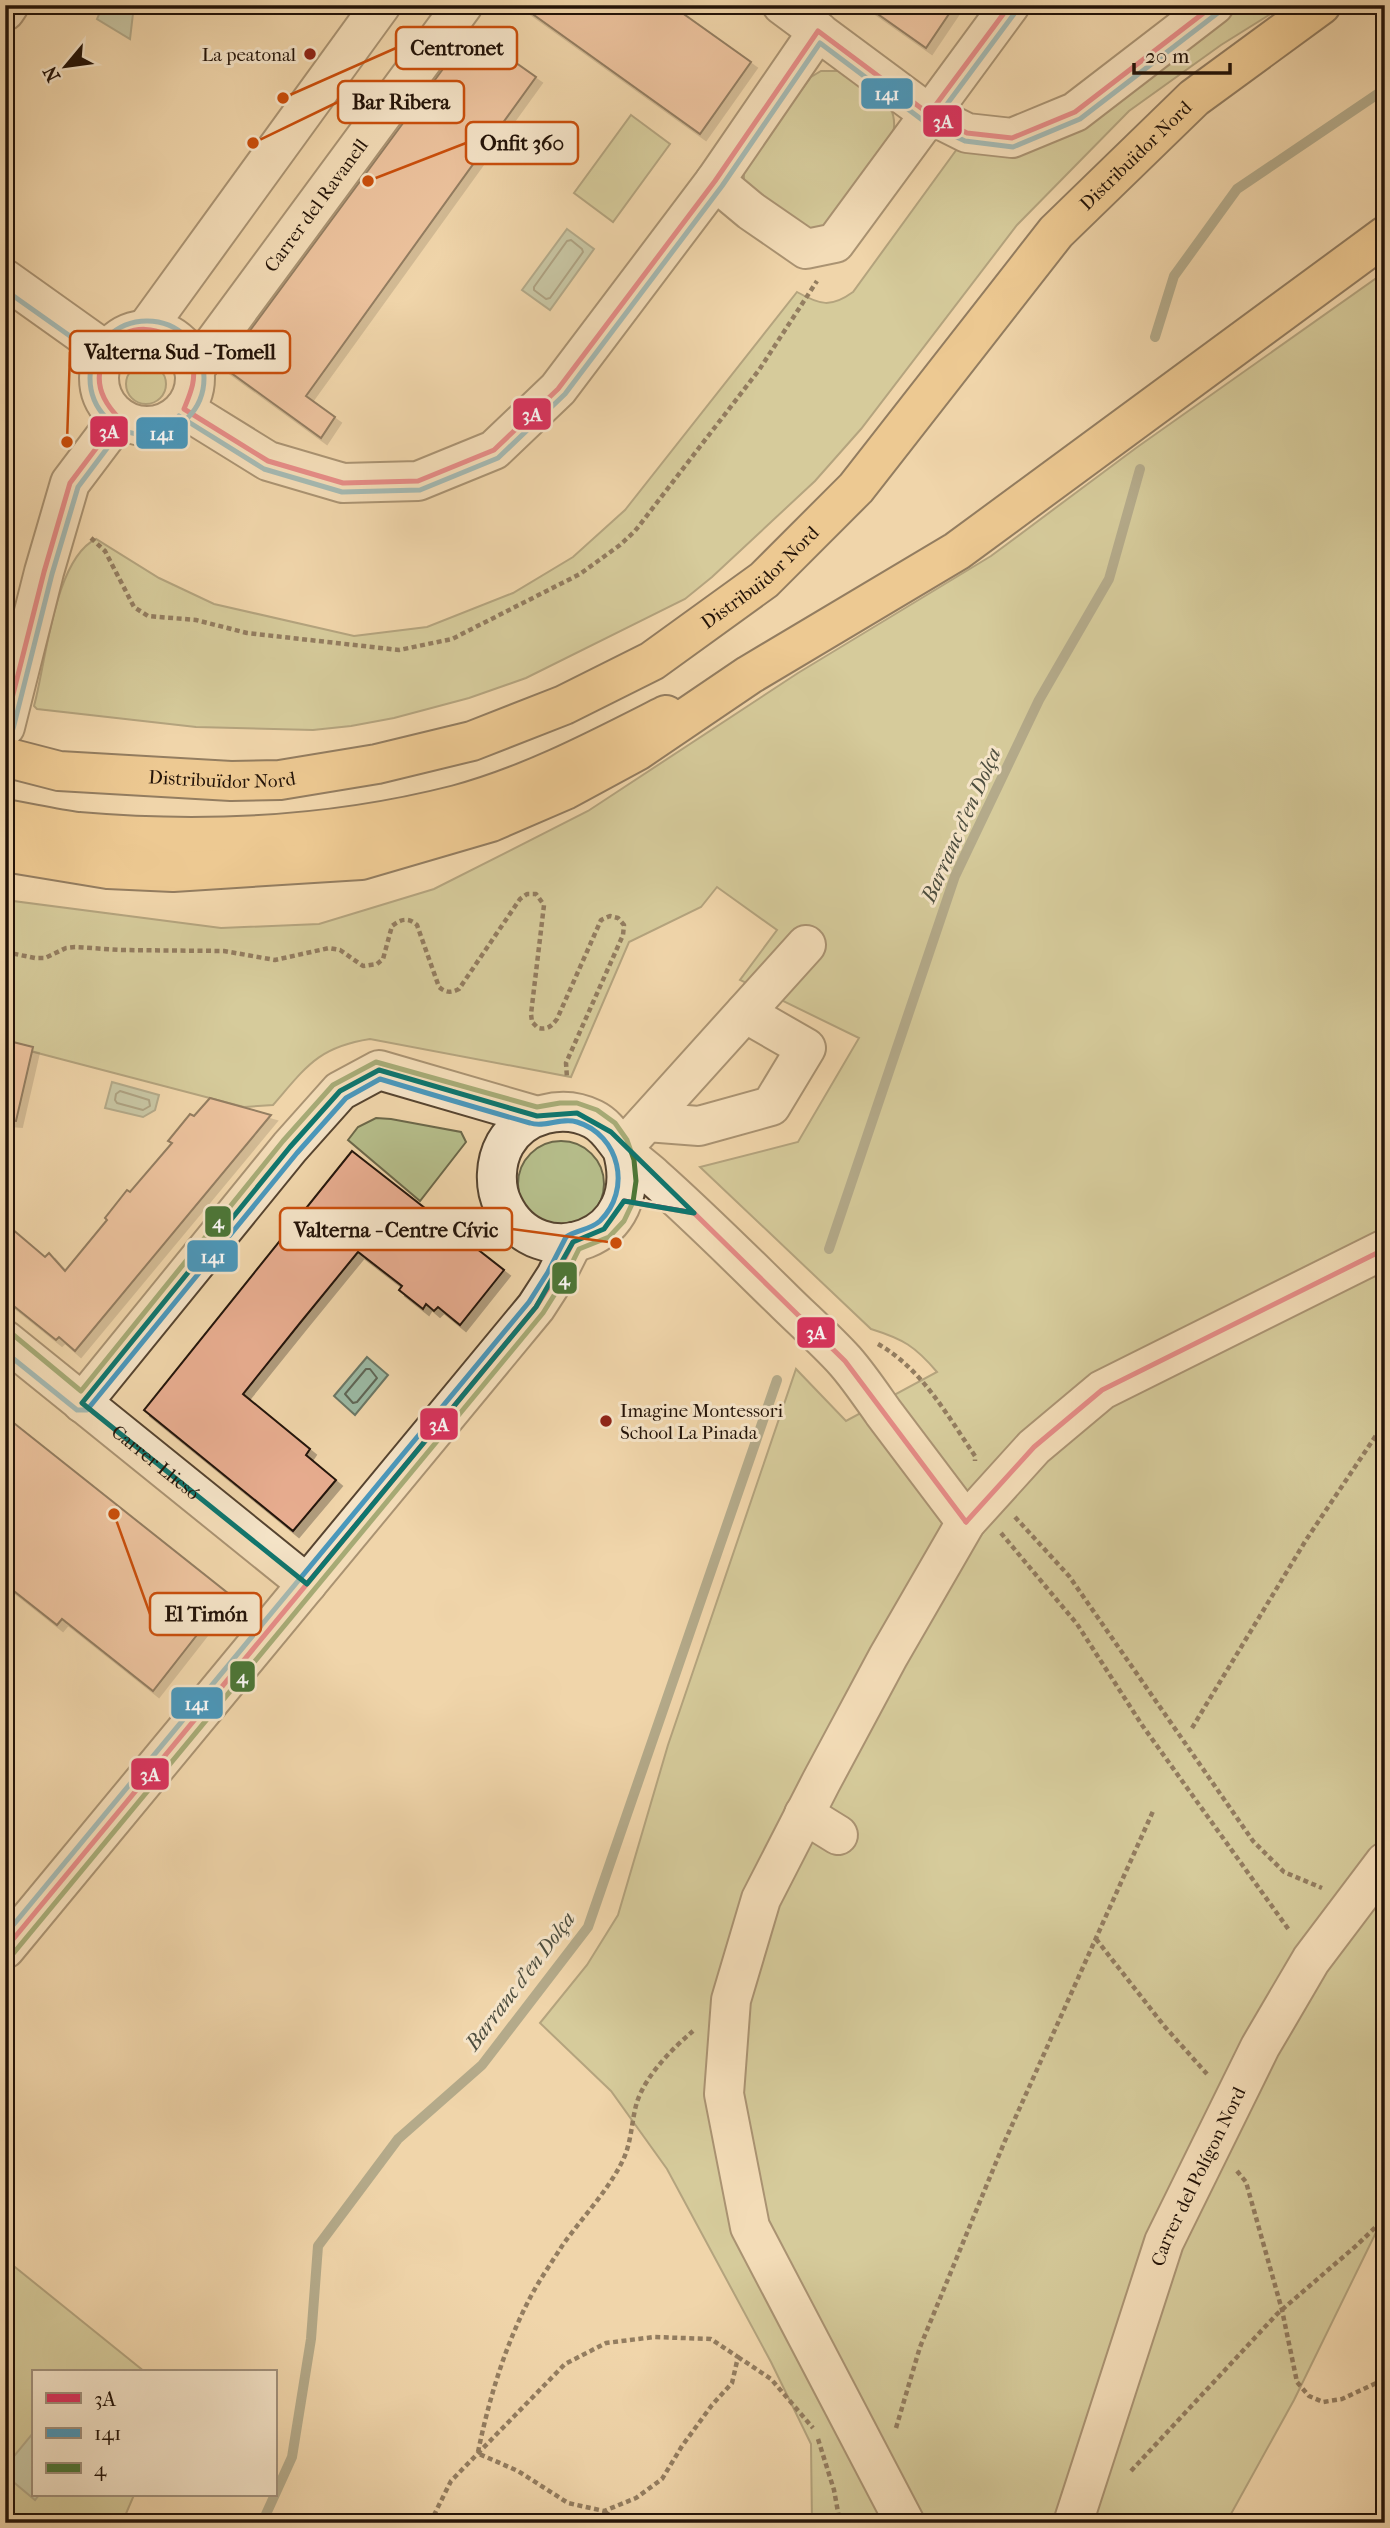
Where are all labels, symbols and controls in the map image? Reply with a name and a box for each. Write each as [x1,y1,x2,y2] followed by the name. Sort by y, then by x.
[396,27,517,69] callout: Centronet
[32,32,102,102] north arrow
[1134,32,1231,76] scale bar
[410,36,504,60] text: Centronet
[202,44,296,66] place label: La peatonal
[1145,44,1190,68] text: 20 m
[302,46,318,62] marker: La peatonal
[39,62,65,85] text: N
[860,77,914,110] line badge: 141
[338,81,464,123] callout: Bar Ribera
[875,83,899,105] text: 141
[352,90,451,114] text: Bar Ribera
[1075,96,1197,215] street label: Distribuïdor Nord
[922,104,963,138] line badge: 3A
[933,111,954,133] text: 3A
[466,122,578,164] callout: Onfit 360
[480,131,564,155] text: Onfit 360
[260,135,373,276] street label: Carrer del Ravanell
[70,331,290,373] callout: Valterna Sud - Tomell
[83,340,276,364] text: Valterna Sud - Tomell
[512,397,552,431] line badge: 3A
[522,404,543,426] text: 3A
[89,415,129,448] line badge: 3A
[135,416,189,450] line badge: 141
[99,421,120,443] text: 3A
[150,423,174,445] text: 141
[697,521,824,634] street label: Distribuïdor Nord
[916,744,1006,907] water label: Barranc d'en Dolça
[148,766,298,793] street label: Distribuïdor Nord
[204,1205,232,1238] line badge: 4
[280,1208,512,1250] callout: Valterna - Centre Cívic
[211,1211,224,1233] text: 4
[293,1218,498,1242] text: Valterna - Centre Cívic
[186,1239,239,1273] line badge: 141
[201,1246,225,1268] text: 141
[551,1261,578,1295] line badge: 4
[557,1268,570,1290] text: 4
[796,1316,836,1349] line badge: 3A
[806,1322,827,1344] text: 3A
[620,1400,784,1444] place label: Imagine Montessori School La Pinada
[419,1407,459,1441] line badge: 3A
[598,1413,614,1429] marker: Imagine Montessori School La Pinada
[429,1414,450,1436] text: 3A
[107,1421,204,1505] street label: Carrer Llicsó
[150,1593,261,1635] callout: El Timón
[164,1602,248,1626] text: El Timón
[229,1660,256,1693] line badge: 4
[235,1666,248,1688] text: 4
[170,1686,224,1720] line badge: 141
[185,1693,209,1715] text: 141
[130,1757,170,1791] line badge: 3A
[140,1764,161,1786] text: 3A
[460,1907,580,2056] water label: Barranc d'en Dolça
[1147,2083,1251,2269] street label: Carrer del Polígon Nord
[32,2370,276,2496] legend
[94,2387,117,2411] text: 3A
[94,2421,121,2445] text: 141
[94,2457,107,2481] text: 4

